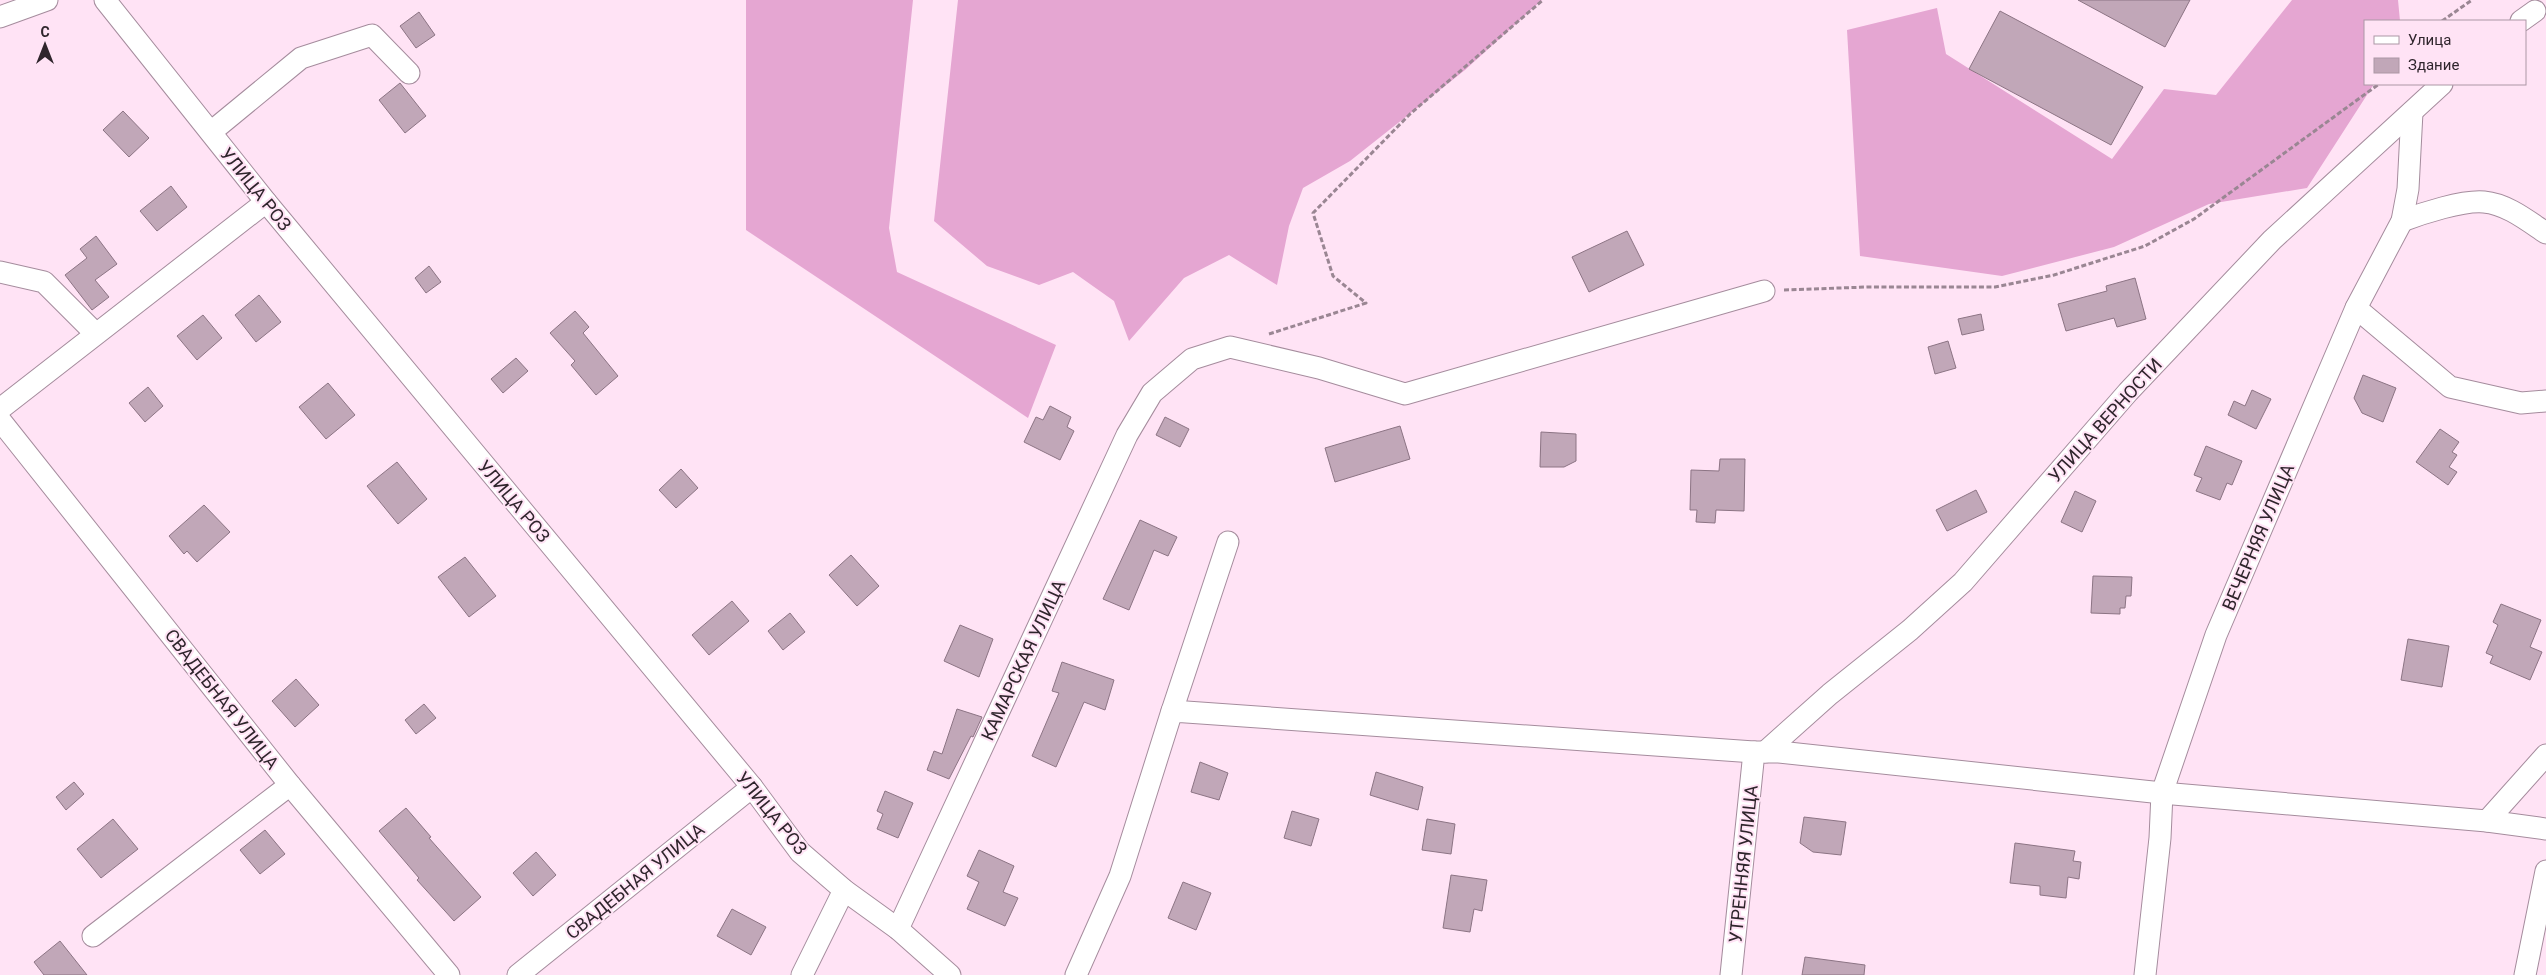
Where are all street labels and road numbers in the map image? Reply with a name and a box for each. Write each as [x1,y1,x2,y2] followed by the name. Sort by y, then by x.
[216,143,296,235] street label: УЛИЦА РОЗ
[2044,354,2166,486] street label: УЛИЦА ВЕРНОСТИ
[474,456,554,546] street label: УЛИЦА РОЗ
[2218,460,2298,613] street label: ВЕЧЕРНЯЯ УЛИЦА
[977,576,1070,744] street label: КАМАРСКАЯ УЛИЦА
[161,625,283,773] street label: СВАДЕБНАЯ УЛИЦА
[732,767,812,859] street label: УЛИЦА РОЗ
[1724,784,1762,944] street label: УТРЕННЯЯ УЛИЦА
[562,819,709,943] street label: СВАДЕБНАЯ УЛИЦА

